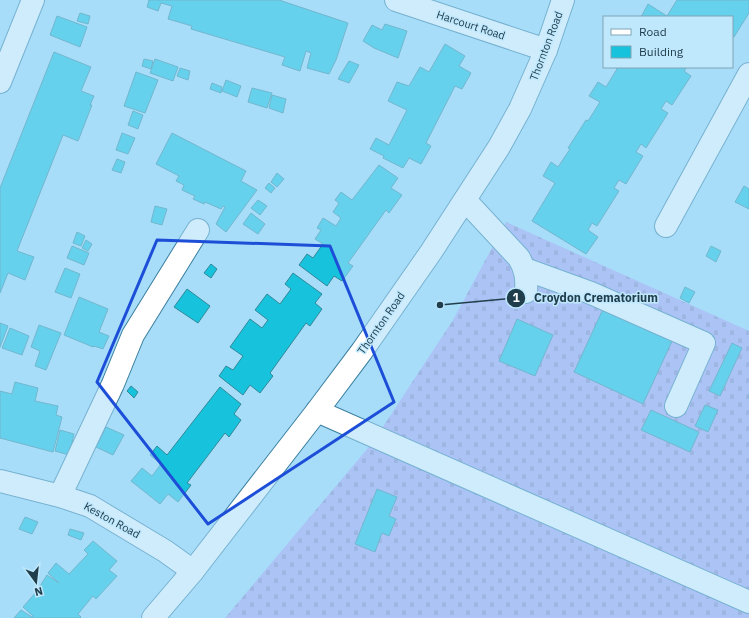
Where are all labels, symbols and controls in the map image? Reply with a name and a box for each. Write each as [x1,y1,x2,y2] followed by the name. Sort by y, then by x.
[435,7,507,43] street label: Harcourt Road
[526,9,566,83] street label: Thornton Road
[603,16,733,68] legend
[639,24,667,39] text: Road
[639,44,684,59] text: Building
[506,286,666,310] callout: Croydon Crematorium
[354,289,408,357] street label: Thornton Road
[512,290,520,305] text: 1
[534,290,658,305] text: Croydon Crematorium
[81,499,143,541] street label: Keston Road
[16,562,56,602] north arrow
[33,584,44,599] text: N

